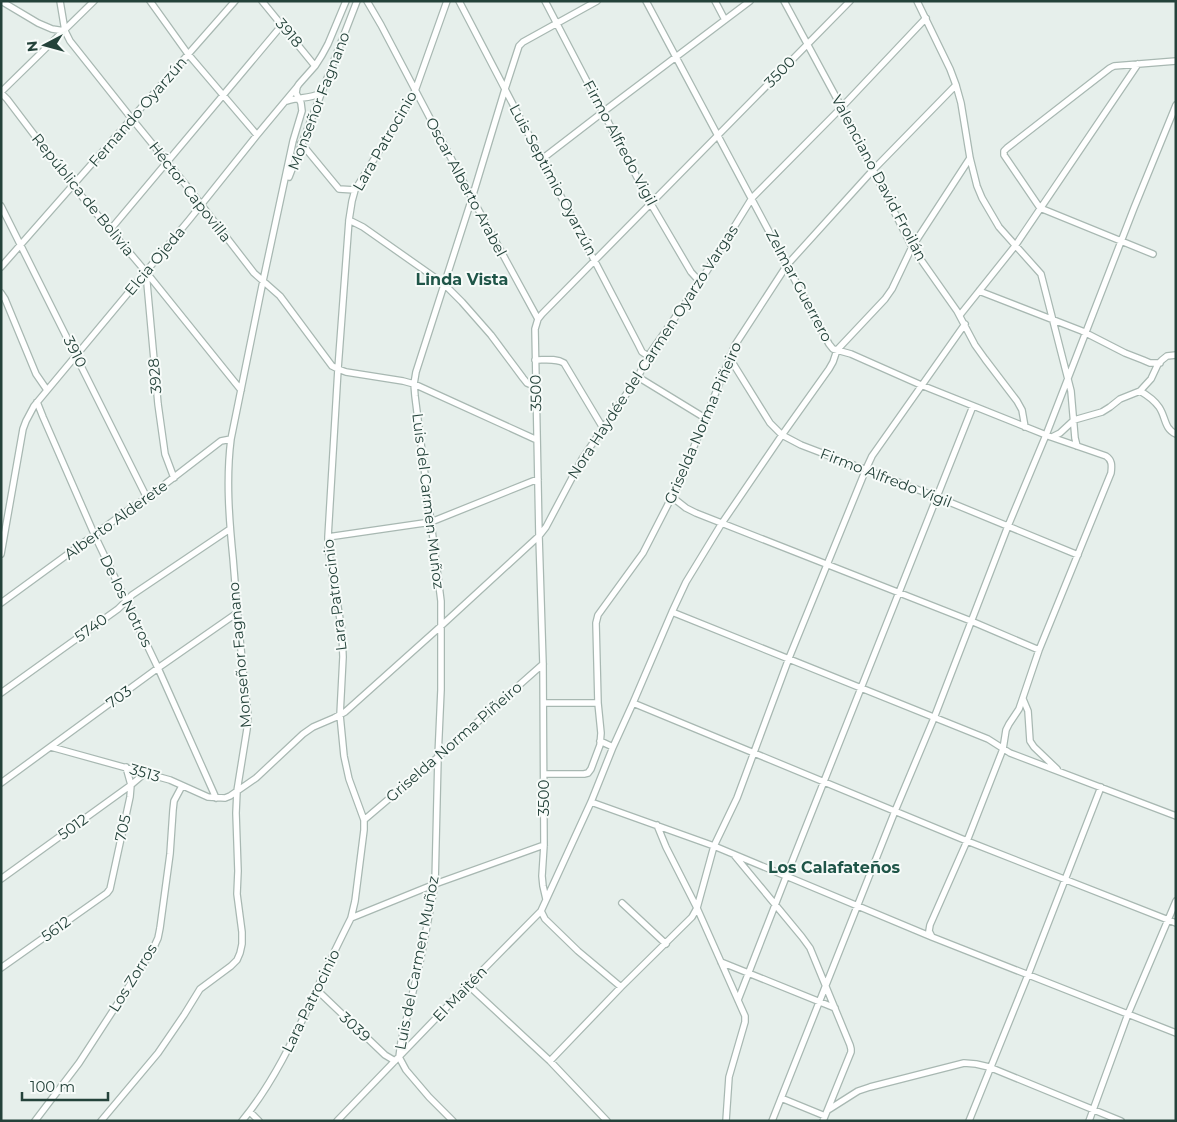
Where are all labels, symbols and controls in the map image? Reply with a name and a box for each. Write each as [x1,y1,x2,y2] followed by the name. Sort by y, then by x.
[272,14,307,51] street label: 3918
[20,20,70,70] north arrow
[283,29,354,173] street label: Monseñor Fagnano
[23,40,42,53] text: N
[760,52,799,91] street label: 3500
[85,53,191,171] street label: Fernando Oyarzún
[579,77,662,209] street label: Firmo Alfredo Vigil
[348,87,421,194] street label: Lara Patrocinio
[828,91,931,264] street label: Valenciano David Froilán
[505,101,602,259] street label: Luis Septimio Oyarzún
[422,114,511,260] street label: Oscar Alberto Arabel
[28,129,139,260] street label: República de Bolivia
[145,137,236,246] street label: Héctor Capovilla
[563,221,742,482] street label: Nora Haydée del Carmen Oyarzo Vargas
[120,222,189,299] street label: Elcia Ojeda
[762,227,837,345] street label: Zelmar Guerrero
[416,270,508,289] district label: Linda Vista
[60,333,91,371] street label: 3910
[660,339,745,507] street label: Griselda Norma Piñeiro
[143,357,166,395] street label: 3928
[526,374,545,412] street label: 3500
[408,412,449,590] street label: Luis del Carmen Muñoz
[818,444,955,511] street label: Firmo Alfredo Vigil
[60,476,171,563] street label: Alberto Alderete
[318,538,351,652] street label: Lara Patrocinio
[96,552,157,650] street label: De los Notros
[224,581,255,729] street label: Monseñor Fagnano
[71,609,111,646] street label: 5740
[382,677,526,806] street label: Griselda Norma Piñeiro
[102,681,135,712] street label: 703
[128,759,163,786] street label: 3513
[534,780,553,816] street label: 3500
[54,809,91,844] street label: 5012
[110,813,135,843] street label: 705
[768,858,900,877] district label: Los Calafateños
[390,874,443,1052] street label: Luis del Carmen Muñoz
[37,912,74,946] street label: 5612
[104,940,161,1015] street label: Los Zorros
[277,946,344,1056] street label: Lara Patrocinio
[428,962,491,1025] street label: El Maitén
[336,1007,375,1046] street label: 3039
[22,1070,109,1102] scale bar
[30,1077,75,1096] text: 100 m

